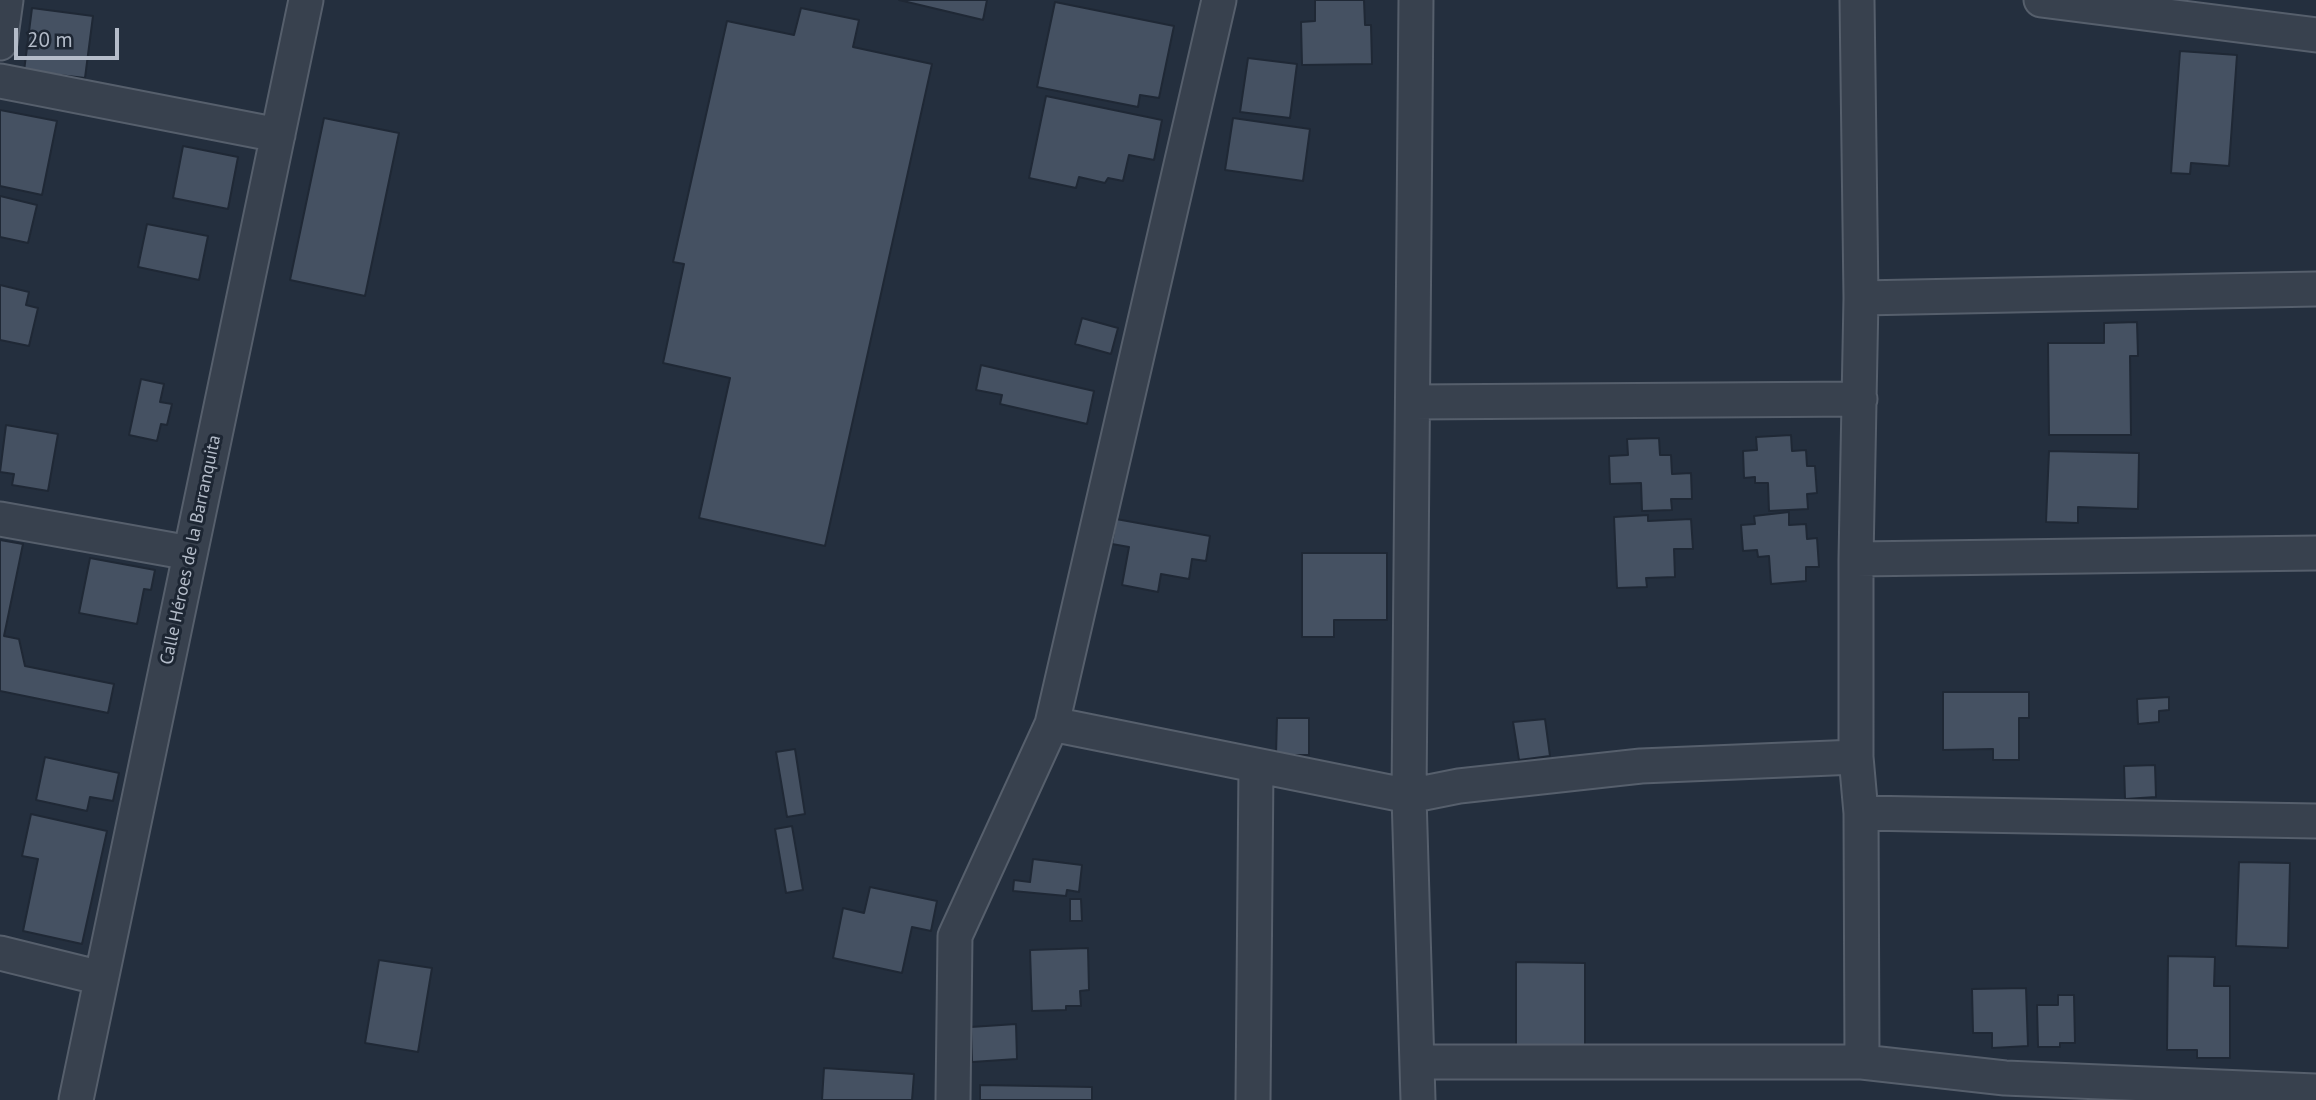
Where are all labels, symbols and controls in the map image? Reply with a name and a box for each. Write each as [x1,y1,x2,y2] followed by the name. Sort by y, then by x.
[18,14,122,58] scale bar
[27,26,73,53] text: 20 m
[156,433,226,667] street label: Calle Héroes de la Barranquita

